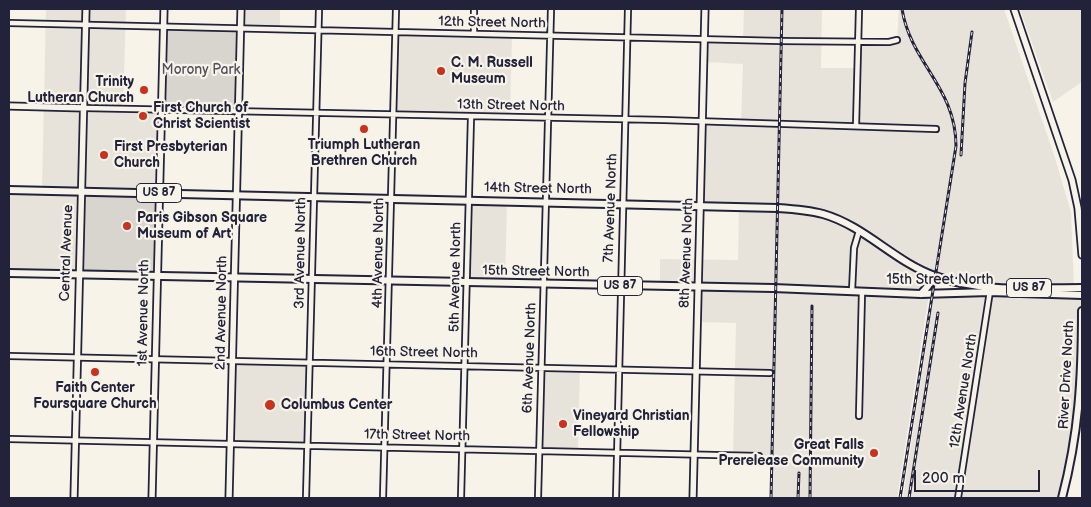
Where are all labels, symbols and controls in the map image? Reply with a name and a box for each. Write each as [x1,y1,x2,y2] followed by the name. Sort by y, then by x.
[438,14,546,32] street label: 12th Street North
[451,55,533,88] place label: C. M. Russell Museum
[162,62,240,78] park label: Morony Park
[435,65,447,77] marker: C. M. Russell Museum
[27,74,134,106] place label: Trinity Lutheran Church
[138,84,150,96] marker: Trinity Lutheran Church
[457,97,565,115] street label: 13th Street North
[153,100,250,132] place label: First Church of Christ Scientist
[137,110,149,122] marker: First Church of Christ Scientist
[358,123,370,135] marker: Triumph Lutheran Brethren Church
[308,137,420,170] place label: Triumph Lutheran Brethren Church
[114,139,228,172] place label: First Presbyterian Church
[98,149,110,161] marker: First Presbyterian Church
[601,153,621,263] street label: 7th Avenue North
[484,180,592,198] street label: 14th Street North
[136,184,182,202] road number: US 87
[292,197,310,309] street label: 3rd Avenue North
[370,197,388,309] street label: 4th Avenue North
[677,198,697,308] street label: 8th Avenue North
[57,204,77,302] street label: Central Avenue
[137,210,267,242] place label: Paris Gibson Square Museum of Art
[121,220,133,232] marker: Paris Gibson Square Museum of Art
[447,222,465,332] street label: 5th Avenue North
[213,256,231,370] street label: 2nd Avenue North
[135,259,153,367] street label: 1st Avenue North
[482,263,590,281] street label: 15th Street North
[886,272,994,288] street label: 15th Street North
[598,276,642,296] road number: US 87
[1006,278,1052,298] road number: US 87
[520,302,540,414] street label: 6th Avenue North
[1056,320,1078,430] street label: River Drive North
[947,332,981,450] street label: 12th Avenue North
[370,344,478,362] street label: 16th Street North
[89,366,101,378] marker: Faith Center Foursquare Church
[33,380,157,412] place label: Faith Center Foursquare Church
[281,397,392,413] place label: Columbus Center
[263,398,277,412] marker: Columbus Center
[573,408,690,441] place label: Vineyard Christian Fellowship
[557,418,569,430] marker: Vineyard Christian Fellowship
[364,427,470,445] street label: 17th Street North
[718,437,864,470] place label: Great Falls Prerelease Community
[868,447,880,459] marker: Great Falls Prerelease Community
[916,460,1042,492] scale bar
[922,469,965,488] text: 200 m

